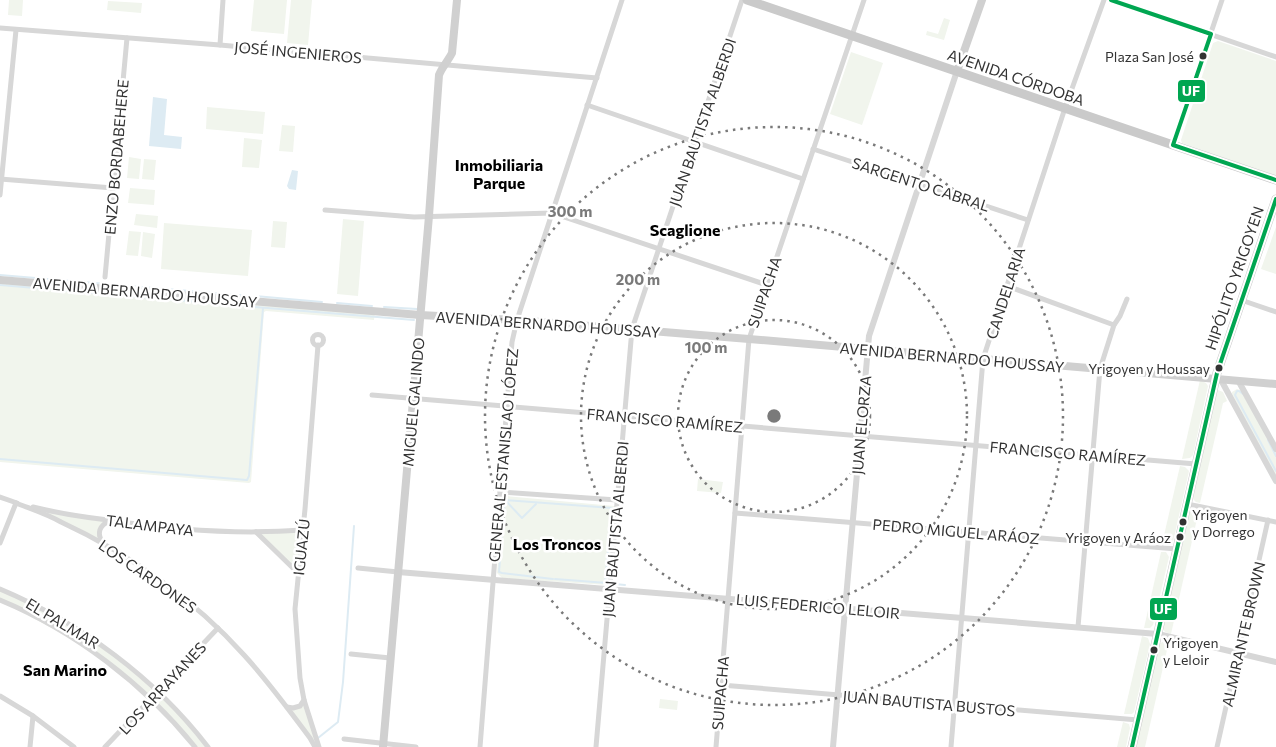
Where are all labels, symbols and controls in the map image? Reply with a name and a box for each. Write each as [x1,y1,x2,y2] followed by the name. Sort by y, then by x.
[234,36,363,67] street label: JOSÉ INGENIEROS
[665,36,739,208] street label: JUAN BAUTISTA ALBERDI
[945,44,1087,109] street label: AVENIDA CÓRDOBA
[1105,48,1194,65] place label: Plaza San José
[1198,51,1208,61] marker: Plaza San José
[100,79,132,235] street label: ENZO BORDABEHERE
[1177,79,1206,103] line badge: UF
[1182,82,1200,99] text: UF
[850,153,993,215] street label: SARGENTO CABRAL
[455,155,543,192] district label: Inmobiliaria Parque
[548,202,592,220] text: 300 m
[1200,203,1267,352] street label: HIPÓLITO YRIGOYEN
[650,220,720,239] district label: Scaglione
[982,245,1028,341] street label: CANDELARIA
[743,254,785,330] street label: SUIPACHA
[616,270,660,288] text: 200 m
[32,273,258,311] street label: AVENIDA BERNARDO HOUSSAY
[435,307,661,341] street label: AVENIDA BERNARDO HOUSSAY
[398,337,428,467] street label: MIGUEL GALINDO
[685,338,727,356] text: 100 m
[839,338,1065,376] street label: AVENIDA BERNARDO HOUSSAY
[484,347,521,563] street label: GENERAL ESTANISLAO LÓPEZ
[1088,360,1210,377] place label: Yrigoyen y Houssay
[1214,363,1224,373] marker: Yrigoyen y Houssay
[848,375,874,475] street label: JUAN ELORZA
[586,403,744,436] street label: FRANCISCO RAMÍREZ
[765,407,783,425] centre of rings
[989,436,1147,469] street label: FRANCISCO RAMÍREZ
[598,440,632,618] street label: JUAN BAUTISTA ALBERDI
[1192,506,1255,540] place label: Yrigoyen y Dorrego
[105,511,195,539] street label: TALAMPAYA
[872,514,1040,547] street label: PEDRO MIGUEL ARÁOZ
[1178,517,1188,527] marker: Yrigoyen y Dorrego
[288,518,313,576] street label: IGUAZÚ
[1065,529,1171,546] place label: Yrigoyen y Aráoz
[1175,532,1185,542] marker: Yrigoyen y Aráoz
[513,534,601,553] district label: Los Troncos
[96,536,201,617] street label: LOS CARDONES
[1218,560,1268,708] street label: ALMIRANTE BROWN
[735,590,901,622] street label: LUIS FEDERICO LELOIR
[23,594,103,652] street label: EL PALMAR
[1149,597,1178,621] line badge: UF
[1154,600,1172,617] text: UF
[1163,634,1218,668] place label: Yrigoyen y Leloir
[115,638,209,738] street label: LOS ARRAYANES
[1149,645,1159,655] marker: Yrigoyen y Leloir
[708,655,732,731] street label: SUIPACHA
[23,660,107,679] district label: San Marino
[842,686,1016,720] street label: JUAN BAUTISTA BUSTOS

